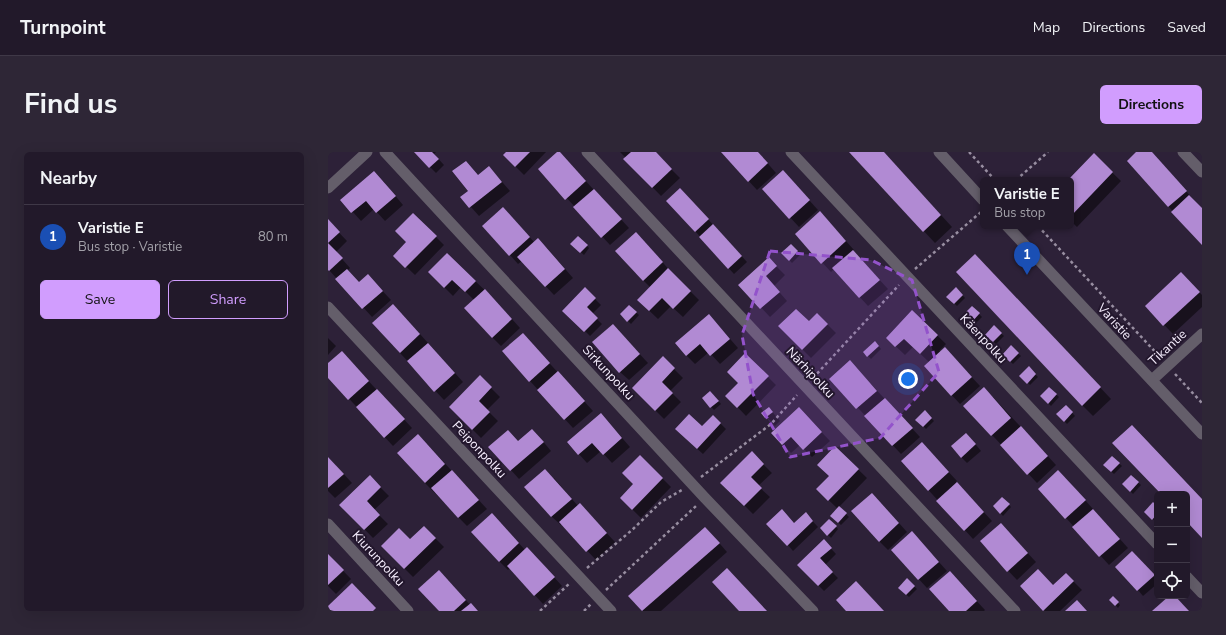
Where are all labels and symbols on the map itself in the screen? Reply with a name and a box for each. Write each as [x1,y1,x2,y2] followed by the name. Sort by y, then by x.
[1014,242,1040,275] pin: 1
[1092,299,1136,344] street label: Varistie
[956,310,1011,367] street label: Käenpolku
[1145,325,1191,370] street label: Tikantie
[578,341,638,404] street label: Sirkunpolku
[782,343,839,402] street label: Närhipolku
[898,369,918,389] your location
[448,417,511,482] street label: Peiponpolku
[348,527,409,590] street label: Kiurunpolku

